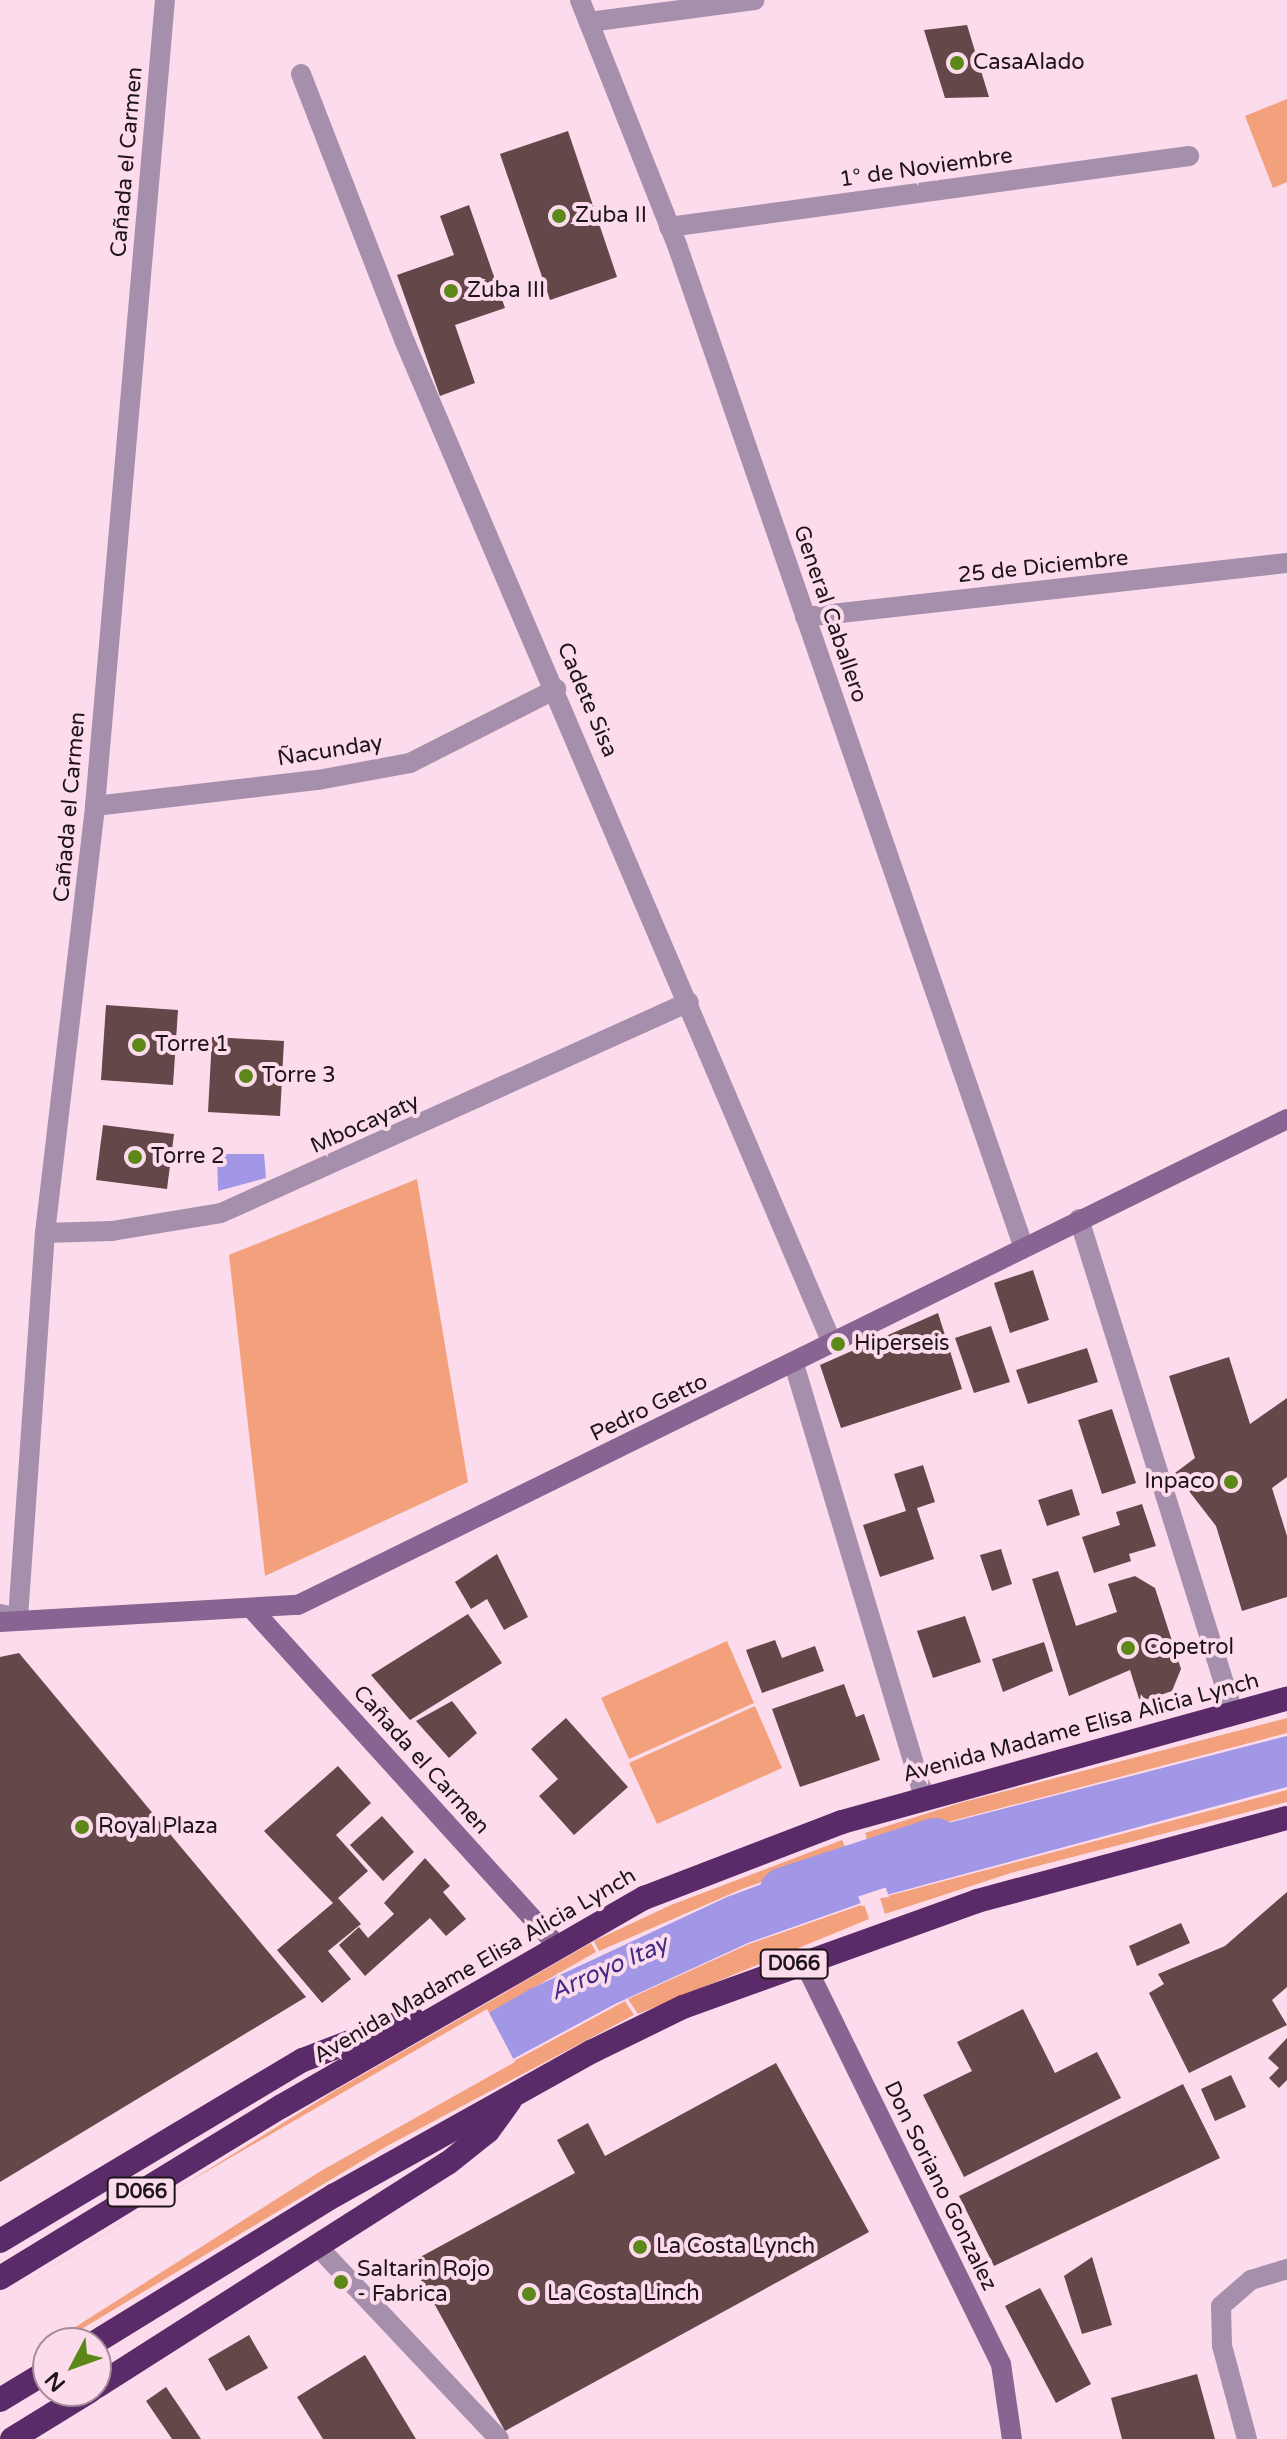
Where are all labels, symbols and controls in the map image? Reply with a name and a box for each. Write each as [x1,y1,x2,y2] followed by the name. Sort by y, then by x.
[973,50,1085,76] place label: CasaAlado
[948,54,966,72] marker: CasaAlado
[106,66,148,258] street label: Cañada el Carmen
[838,143,1014,193] street label: 1° de Noviembre
[575,203,647,229] place label: Zuba II
[550,207,568,225] marker: Zuba II
[467,278,545,304] place label: Zuba III
[442,282,460,300] marker: Zuba III
[787,522,873,706] street label: General Caballero
[956,545,1130,589] street label: 25 de Diciembre
[551,639,623,761] street label: Cadete Sisa
[49,711,91,903] street label: Cañada el Carmen
[275,730,385,772] street label: Ñacunday
[155,1032,229,1058] place label: Torre 1
[130,1036,148,1054] marker: Torre 1
[262,1063,336,1089] place label: Torre 3
[237,1067,255,1085] marker: Torre 3
[307,1088,423,1160] street label: Mbocayaty
[151,1144,225,1170] place label: Torre 2
[126,1148,144,1166] marker: Torre 2
[854,1331,950,1357] place label: Hiperseis
[829,1335,847,1353] marker: Hiperseis
[586,1368,712,1448] street label: Pedro Getto
[1144,1469,1215,1495] place label: Inpaco
[1222,1473,1240,1491] marker: Inpaco
[1144,1635,1234,1661] place label: Copetrol
[1119,1639,1137,1657] marker: Copetrol
[900,1668,1262,1788] street label: Avenida Madame Elisa Alicia Lynch
[347,1680,495,1840] street label: Cañada el Carmen
[98,1814,218,1840] place label: Royal Plaza
[73,1818,91,1836] marker: Royal Plaza
[309,1863,641,2069] street label: Avenida Madame Elisa Alicia Lynch
[546,1929,672,2007] water label: Arroyo Itay
[758,1948,830,1980] road number: D066
[878,2077,1002,2295] street label: Don Soriano Gonzalez
[105,2176,177,2208] road number: D066
[656,2234,815,2260] place label: La Costa Lynch
[631,2238,649,2256] marker: La Costa Lynch
[357,2256,490,2308] place label: Saltarin Rojo - Fabrica
[332,2273,350,2291] marker: Saltarin Rojo - Fabrica
[547,2281,700,2307] place label: La Costa Linch
[518,2283,540,2305] marker: La Costa Linch
[32,2327,112,2407] north arrow
[40,2366,71,2397] text: N

